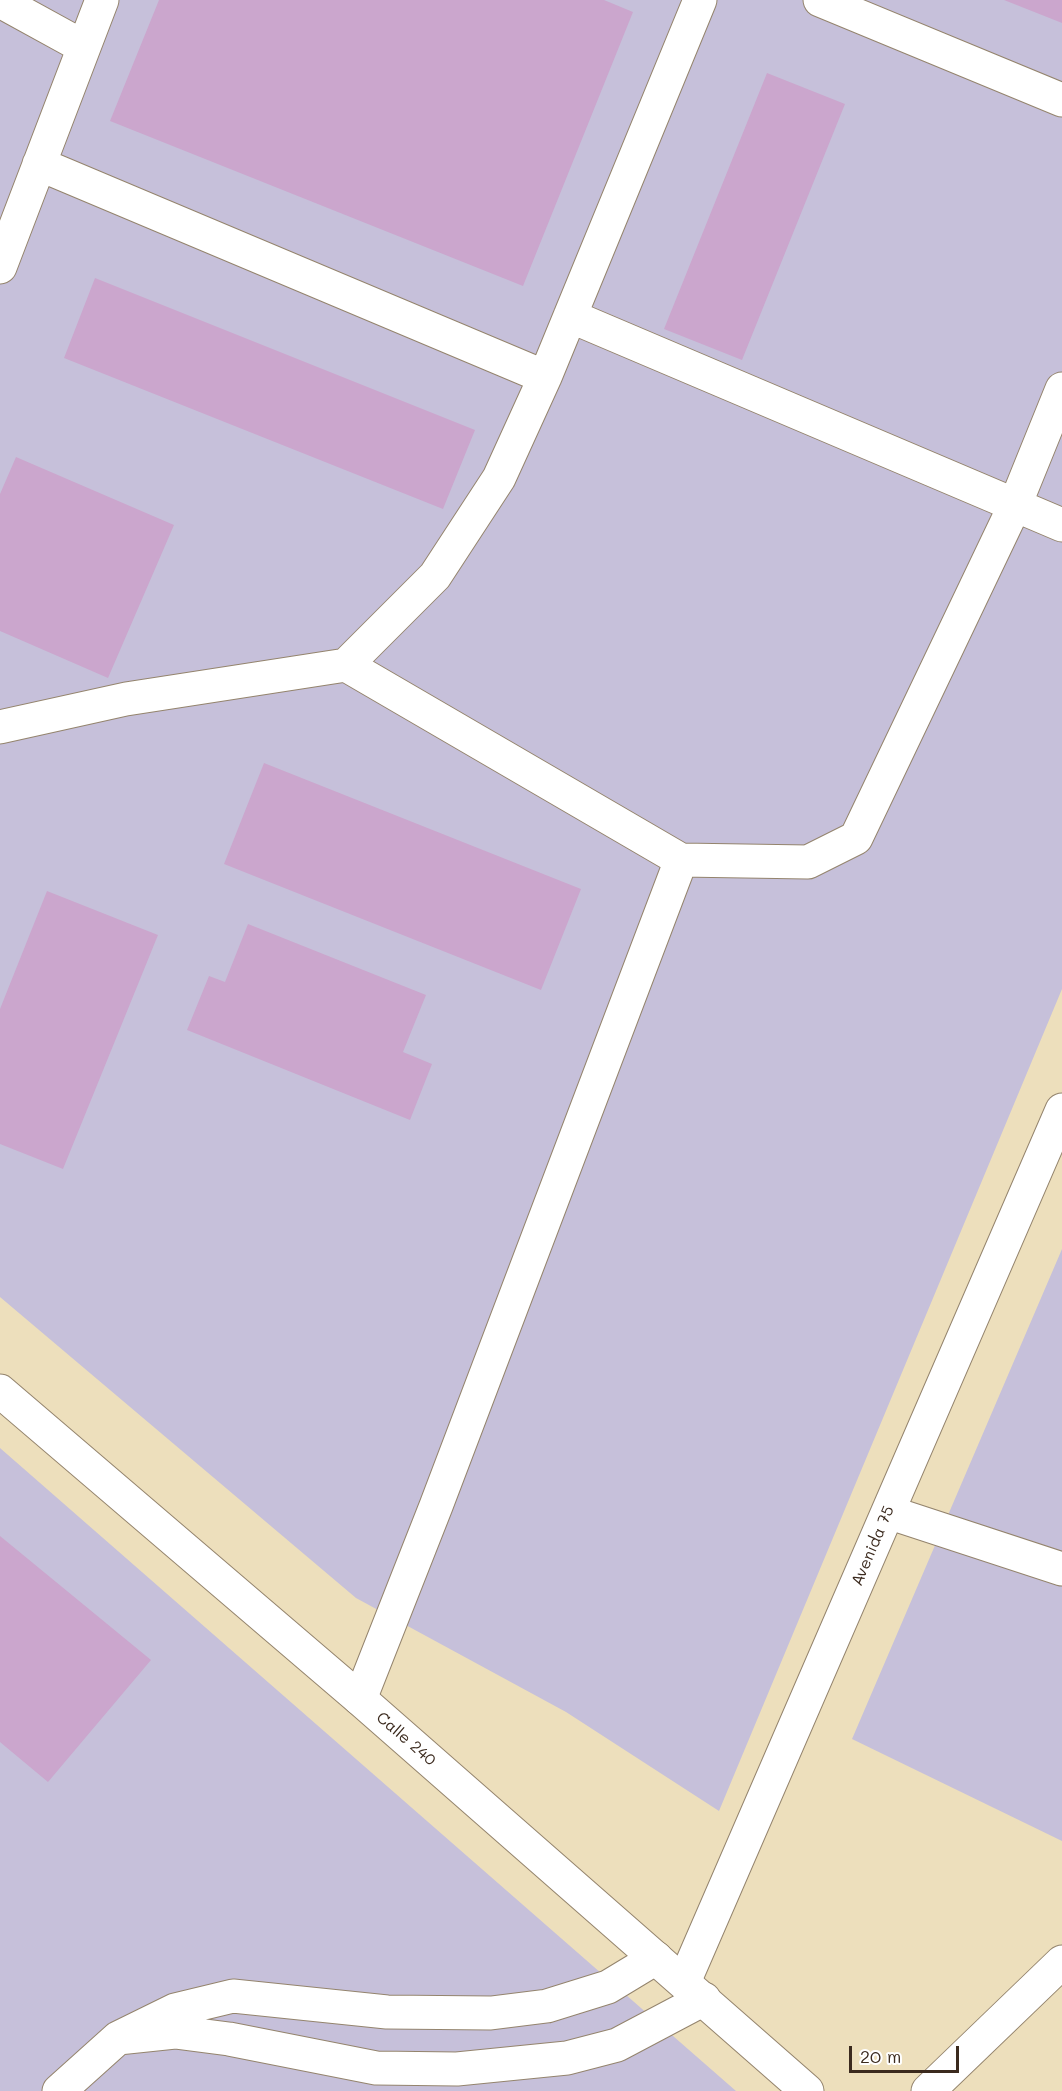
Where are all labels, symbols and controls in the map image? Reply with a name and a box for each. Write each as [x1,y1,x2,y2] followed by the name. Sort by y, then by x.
[848,1503,898,1589] street label: Avenida 75
[372,1708,440,1770] street label: Calle 240
[852,2034,962,2072] scale bar
[860,2044,901,2068] text: 20 m

